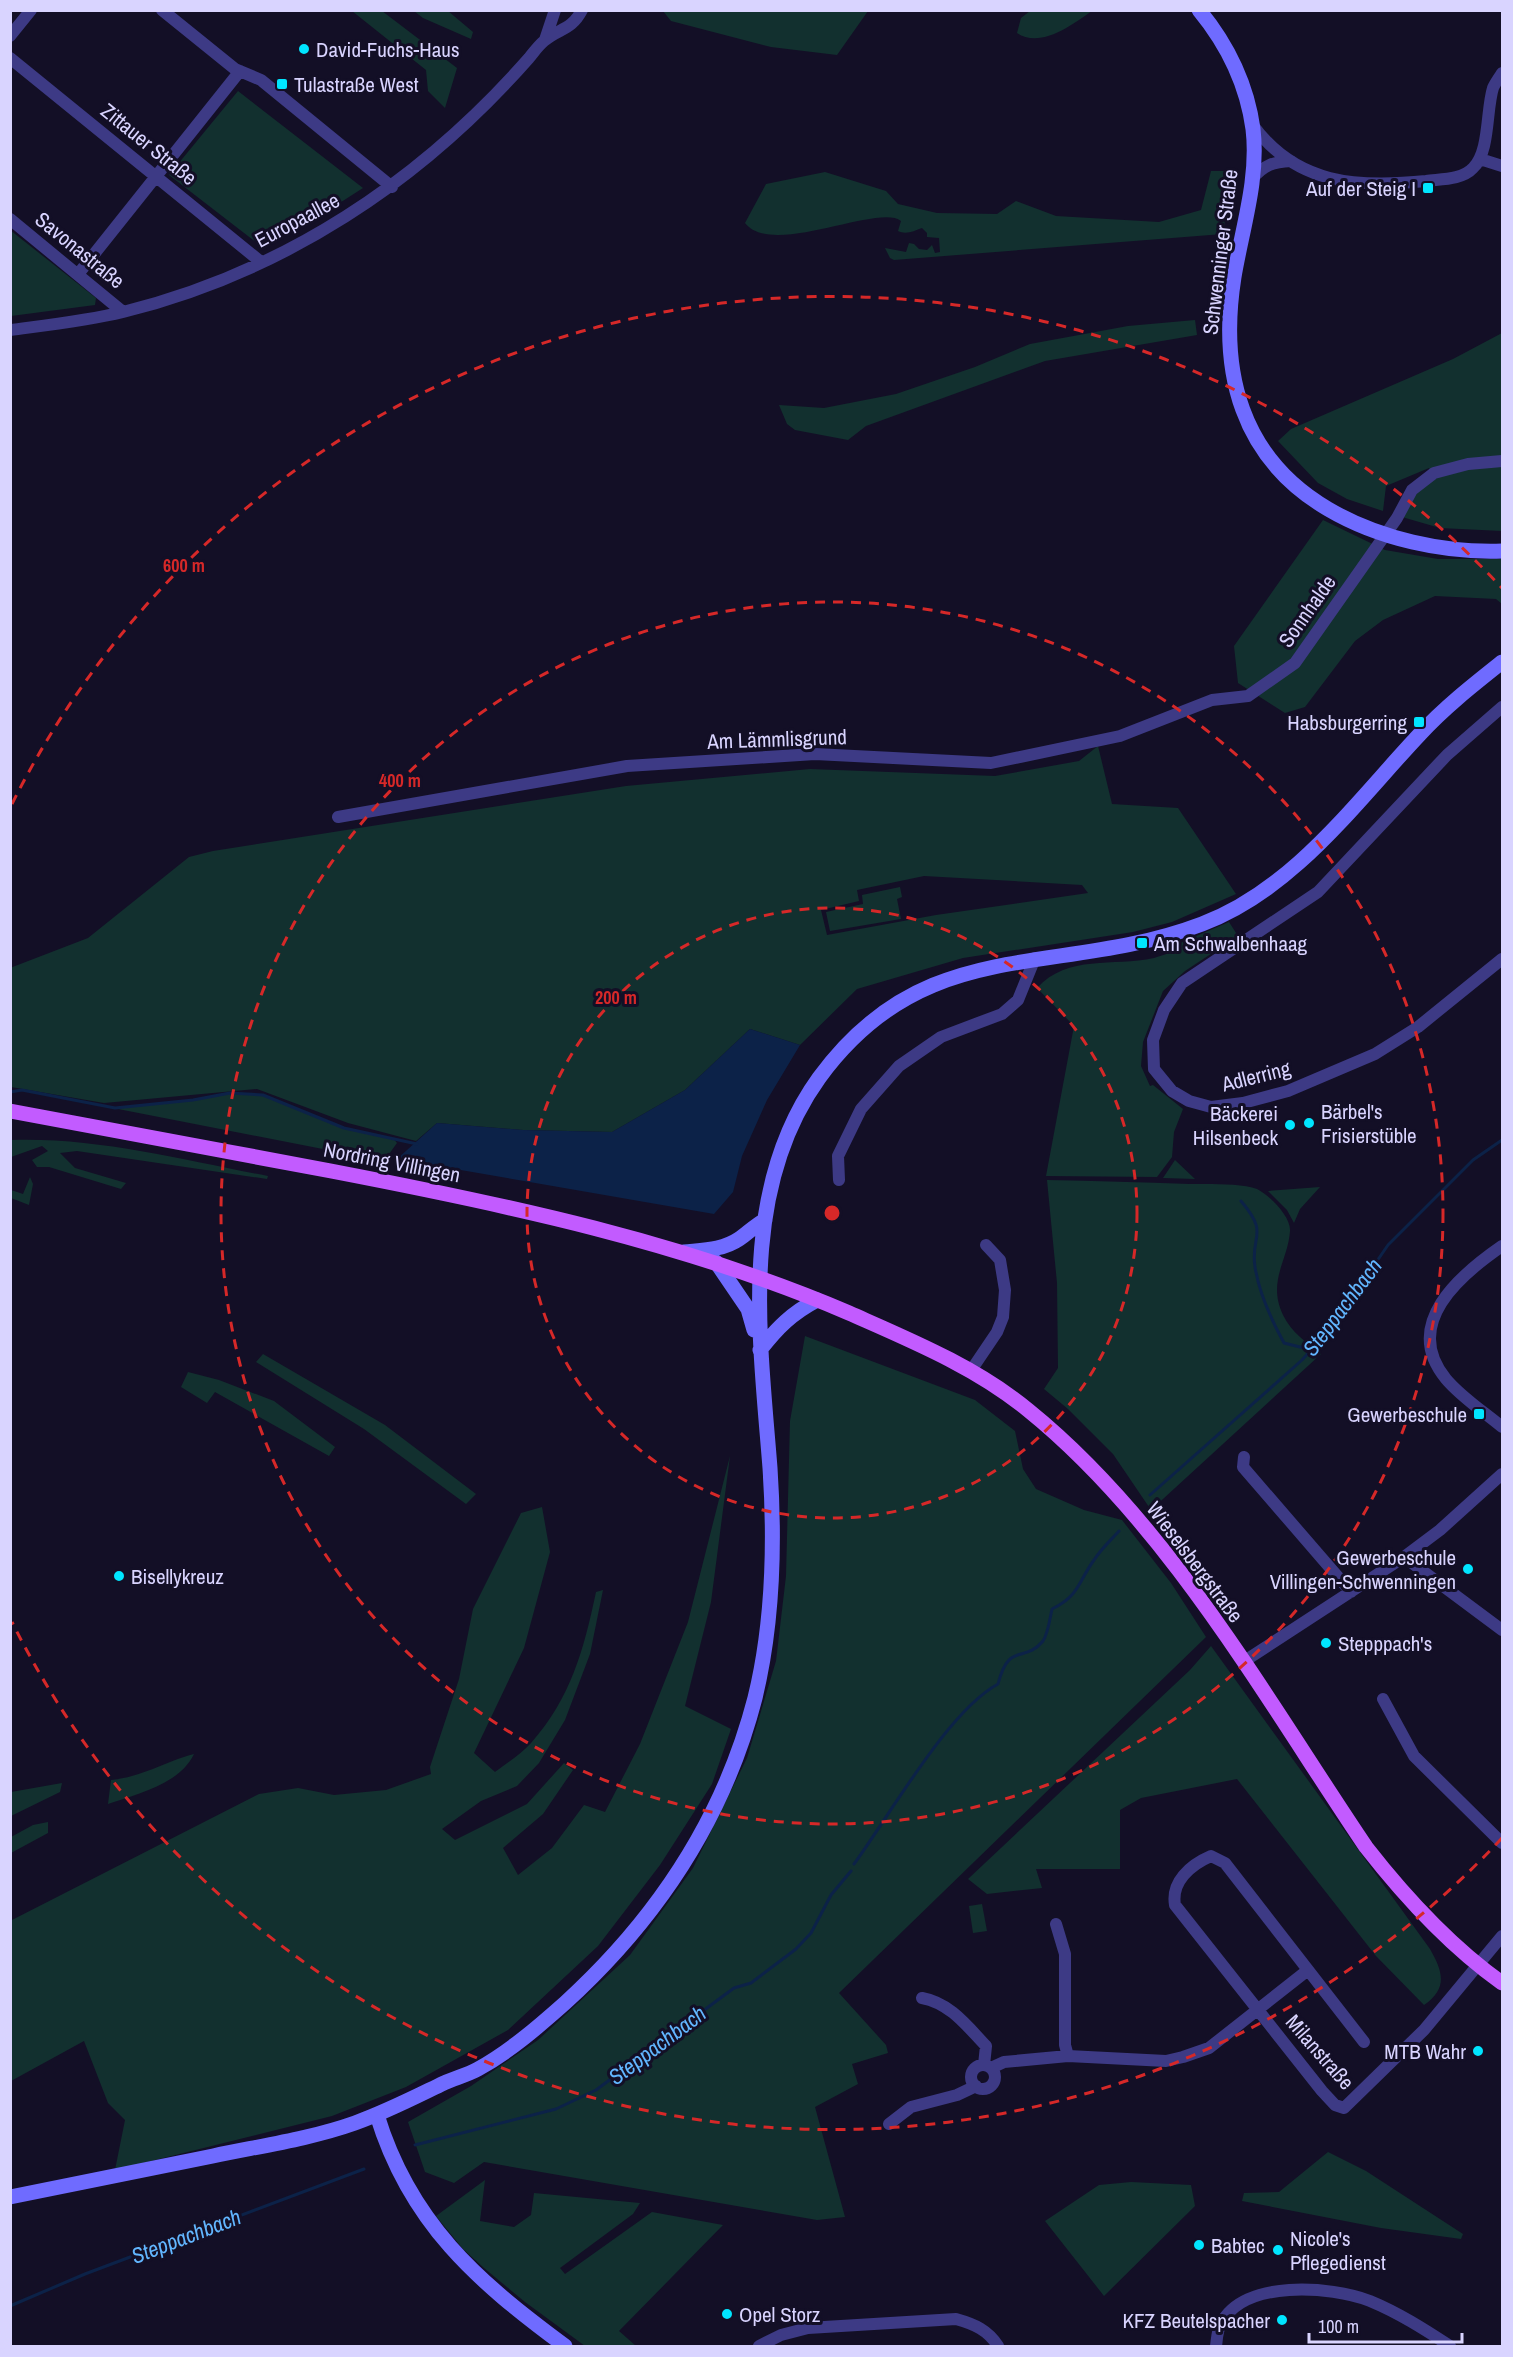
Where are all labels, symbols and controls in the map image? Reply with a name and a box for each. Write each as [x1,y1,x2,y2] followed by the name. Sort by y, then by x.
[316,35,460,64] place label: David-Fuchs-Haus
[297,42,311,56] marker: David-Fuchs-Haus
[294,70,419,99] place label: Tulastraße West
[275,77,289,91] marker: Tulastraße West
[95,96,203,192] street label: Zittauer Straße
[1195,168,1245,336] street label: Schwenninger Straße
[1305,174,1416,203] place label: Auf der Steig I
[1421,181,1435,195] marker: Auf der Steig I
[250,186,344,254] street label: Europaallee
[29,205,131,295] street label: Savonastraße
[163,553,205,578] text: 600 m
[1272,569,1342,653] street label: Sonnhalde
[1287,708,1407,737] place label: Habsburgerring
[1412,715,1426,729] marker: Habsburgerring
[706,722,847,756] street label: Am Lämmlisgrund
[379,768,421,793] text: 400 m
[1153,929,1308,958] place label: Am Schwalbenhaag
[1135,936,1149,950] marker: Am Schwalbenhaag
[595,985,637,1010] text: 200 m
[1218,1053,1294,1099] street label: Adlerring
[1321,1097,1417,1150] place label: Bärbel's Frisierstüble
[1193,1099,1278,1152] place label: Bäckerei Hilsenbeck
[1302,1116,1316,1130] marker: Bärbel's Frisierstüble
[1283,1118,1297,1132] marker: Bäckerei Hilsenbeck
[321,1135,463,1189] street label: Nordring Villingen
[822,1203,842,1223] centre of rings
[1295,1252,1389,1362] water label: Steppachbach
[1347,1400,1467,1429] place label: Gewerbeschule
[1472,1407,1486,1421] marker: Gewerbeschule
[1140,1496,1250,1628] street label: Wieselsbergstraße
[1270,1543,1456,1596] place label: Gewerbeschule Villingen-Schwenningen
[131,1562,224,1591] place label: Bisellykreuz
[1461,1562,1475,1576] marker: Gewerbeschule Villingen-Schwenningen
[112,1569,126,1583] marker: Bisellykreuz
[1338,1629,1432,1658] place label: Stepppach's
[1319,1636,1333,1650] marker: Stepppach's
[602,1998,712,2092] water label: Steppachbach
[1279,2008,1361,2096] street label: Milanstraße
[1384,2037,1466,2066] place label: MTB Wahr
[1471,2044,1485,2058] marker: MTB Wahr
[127,2201,245,2271] water label: Steppachbach
[1290,2224,1386,2277] place label: Nicole's Pflegedienst
[1211,2231,1265,2260] place label: Babtec
[1192,2238,1206,2252] marker: Babtec
[1271,2243,1285,2257] marker: Nicole's Pflegedienst
[739,2300,821,2329] place label: Opel Storz
[1123,2306,1270,2335] place label: KFZ Beutelspacher
[1309,2306,1462,2344] scale bar
[720,2307,734,2321] marker: Opel Storz
[1275,2313,1289,2327] marker: KFZ Beutelspacher
[1318,2314,1359,2339] text: 100 m

